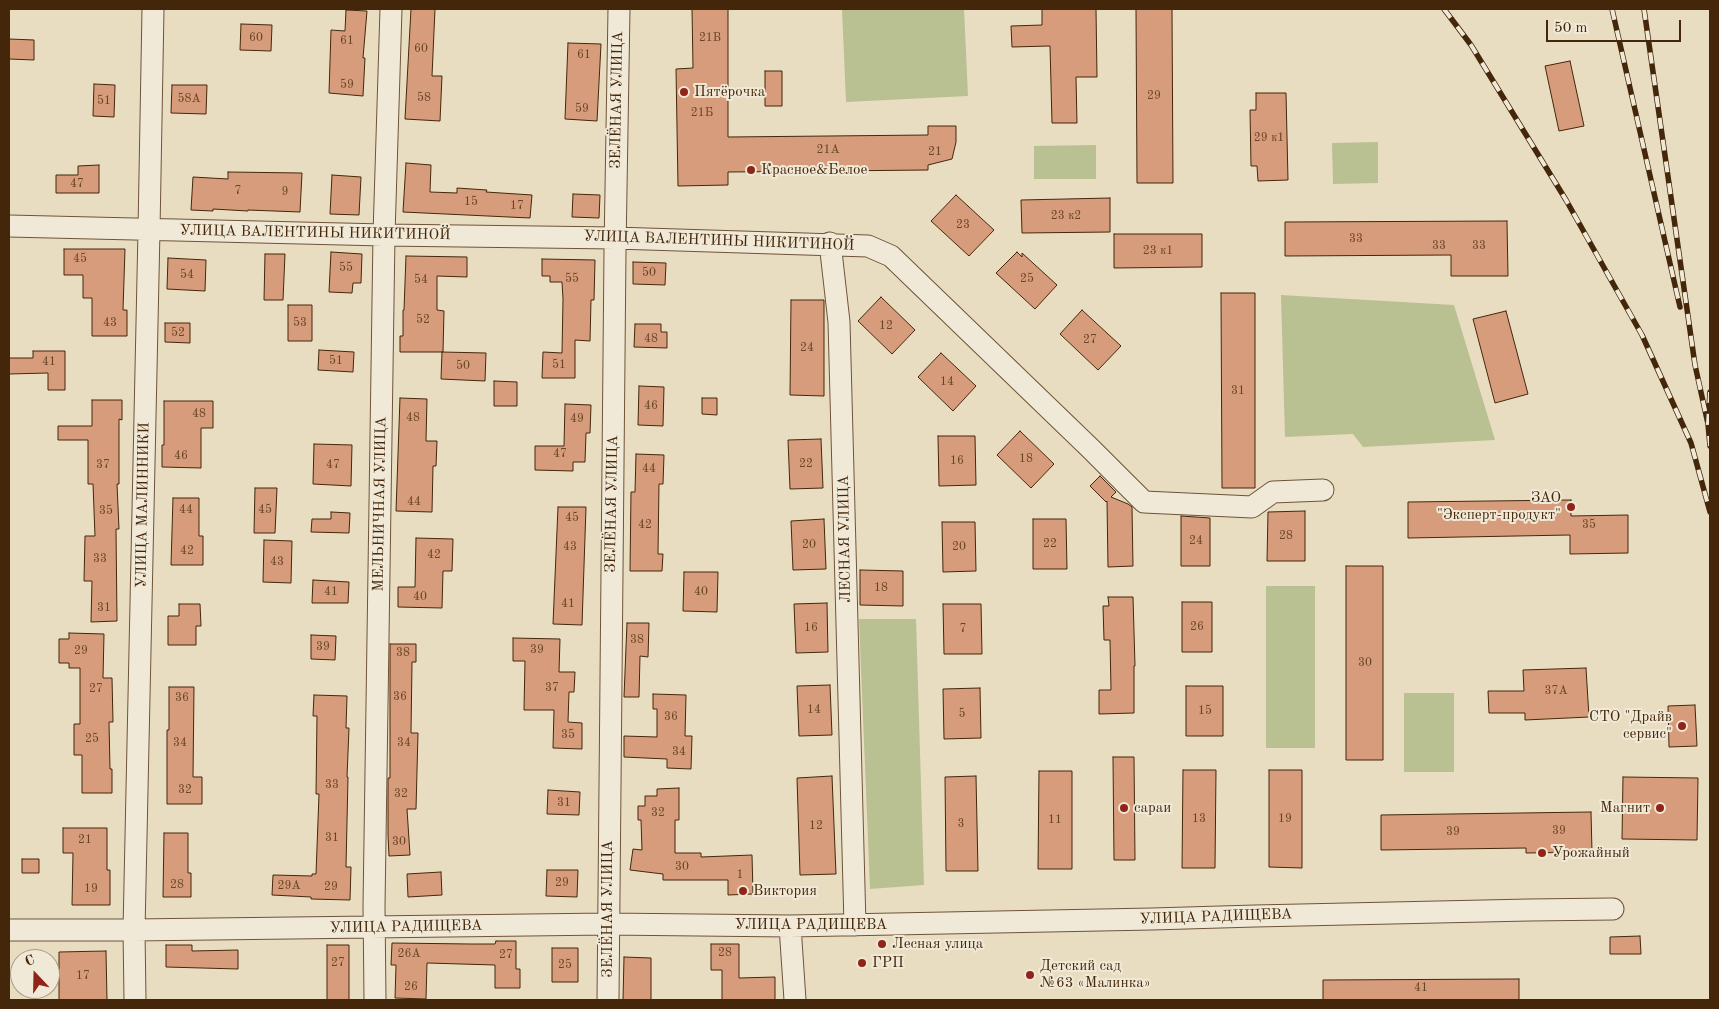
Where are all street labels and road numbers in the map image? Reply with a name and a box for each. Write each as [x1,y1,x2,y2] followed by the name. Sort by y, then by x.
[607,31,627,169] street label: ЗЕЛЁНАЯ УЛИЦА
[179,222,451,244] street label: УЛИЦА ВАЛЕНТИНЫ НИКИТИНОЙ
[583,227,855,255] street label: УЛИЦА ВАЛЕНТИНЫ НИКИТИНОЙ
[369,416,391,592] street label: МЕЛЬНИЧНАЯ УЛИЦА
[133,422,153,588] street label: УЛИЦА МАЛИННИКИ
[602,435,622,573] street label: ЗЕЛЁНАЯ УЛИЦА
[835,475,855,603] street label: ЛЕСНАЯ УЛИЦА
[599,840,617,978] street label: ЗЕЛЁНАЯ УЛИЦА
[1139,905,1293,929] street label: УЛИЦА РАДИЩЕВА
[735,916,887,934] street label: УЛИЦА РАДИЩЕВА
[330,917,482,937] street label: УЛИЦА РАДИЩЕВА

